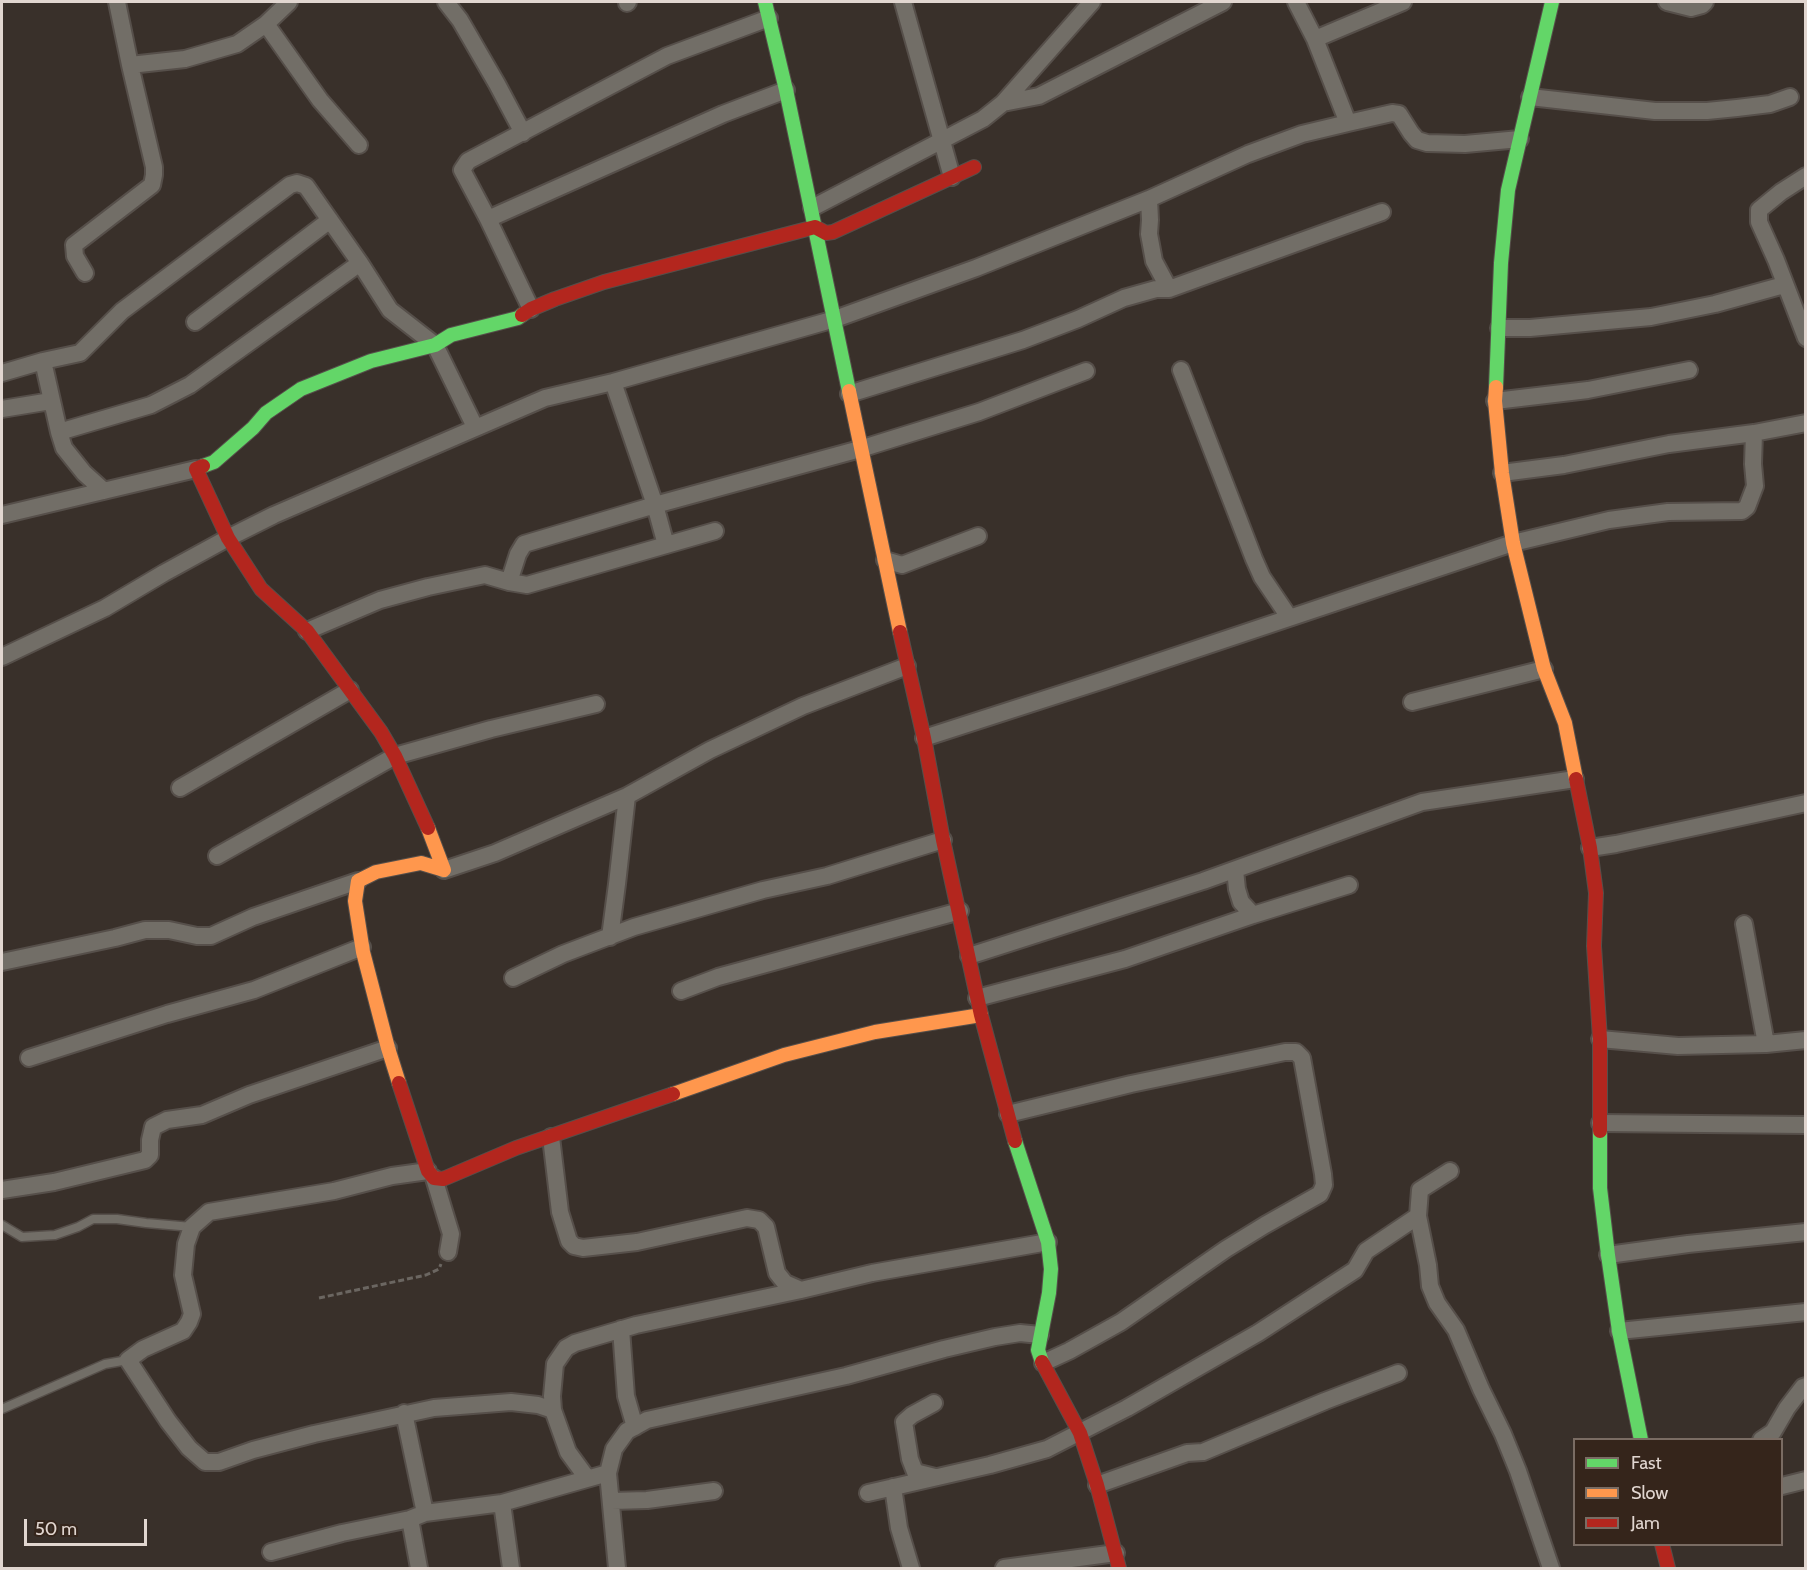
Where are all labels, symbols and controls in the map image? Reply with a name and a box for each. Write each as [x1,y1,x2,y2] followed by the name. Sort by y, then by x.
[1573,1438,1783,1546] legend
[1631,1452,1662,1474] text: Fast
[1631,1482,1668,1504] text: Slow
[27,1507,150,1545] scale bar
[1631,1512,1660,1534] text: Jam
[35,1518,77,1540] text: 50 m

